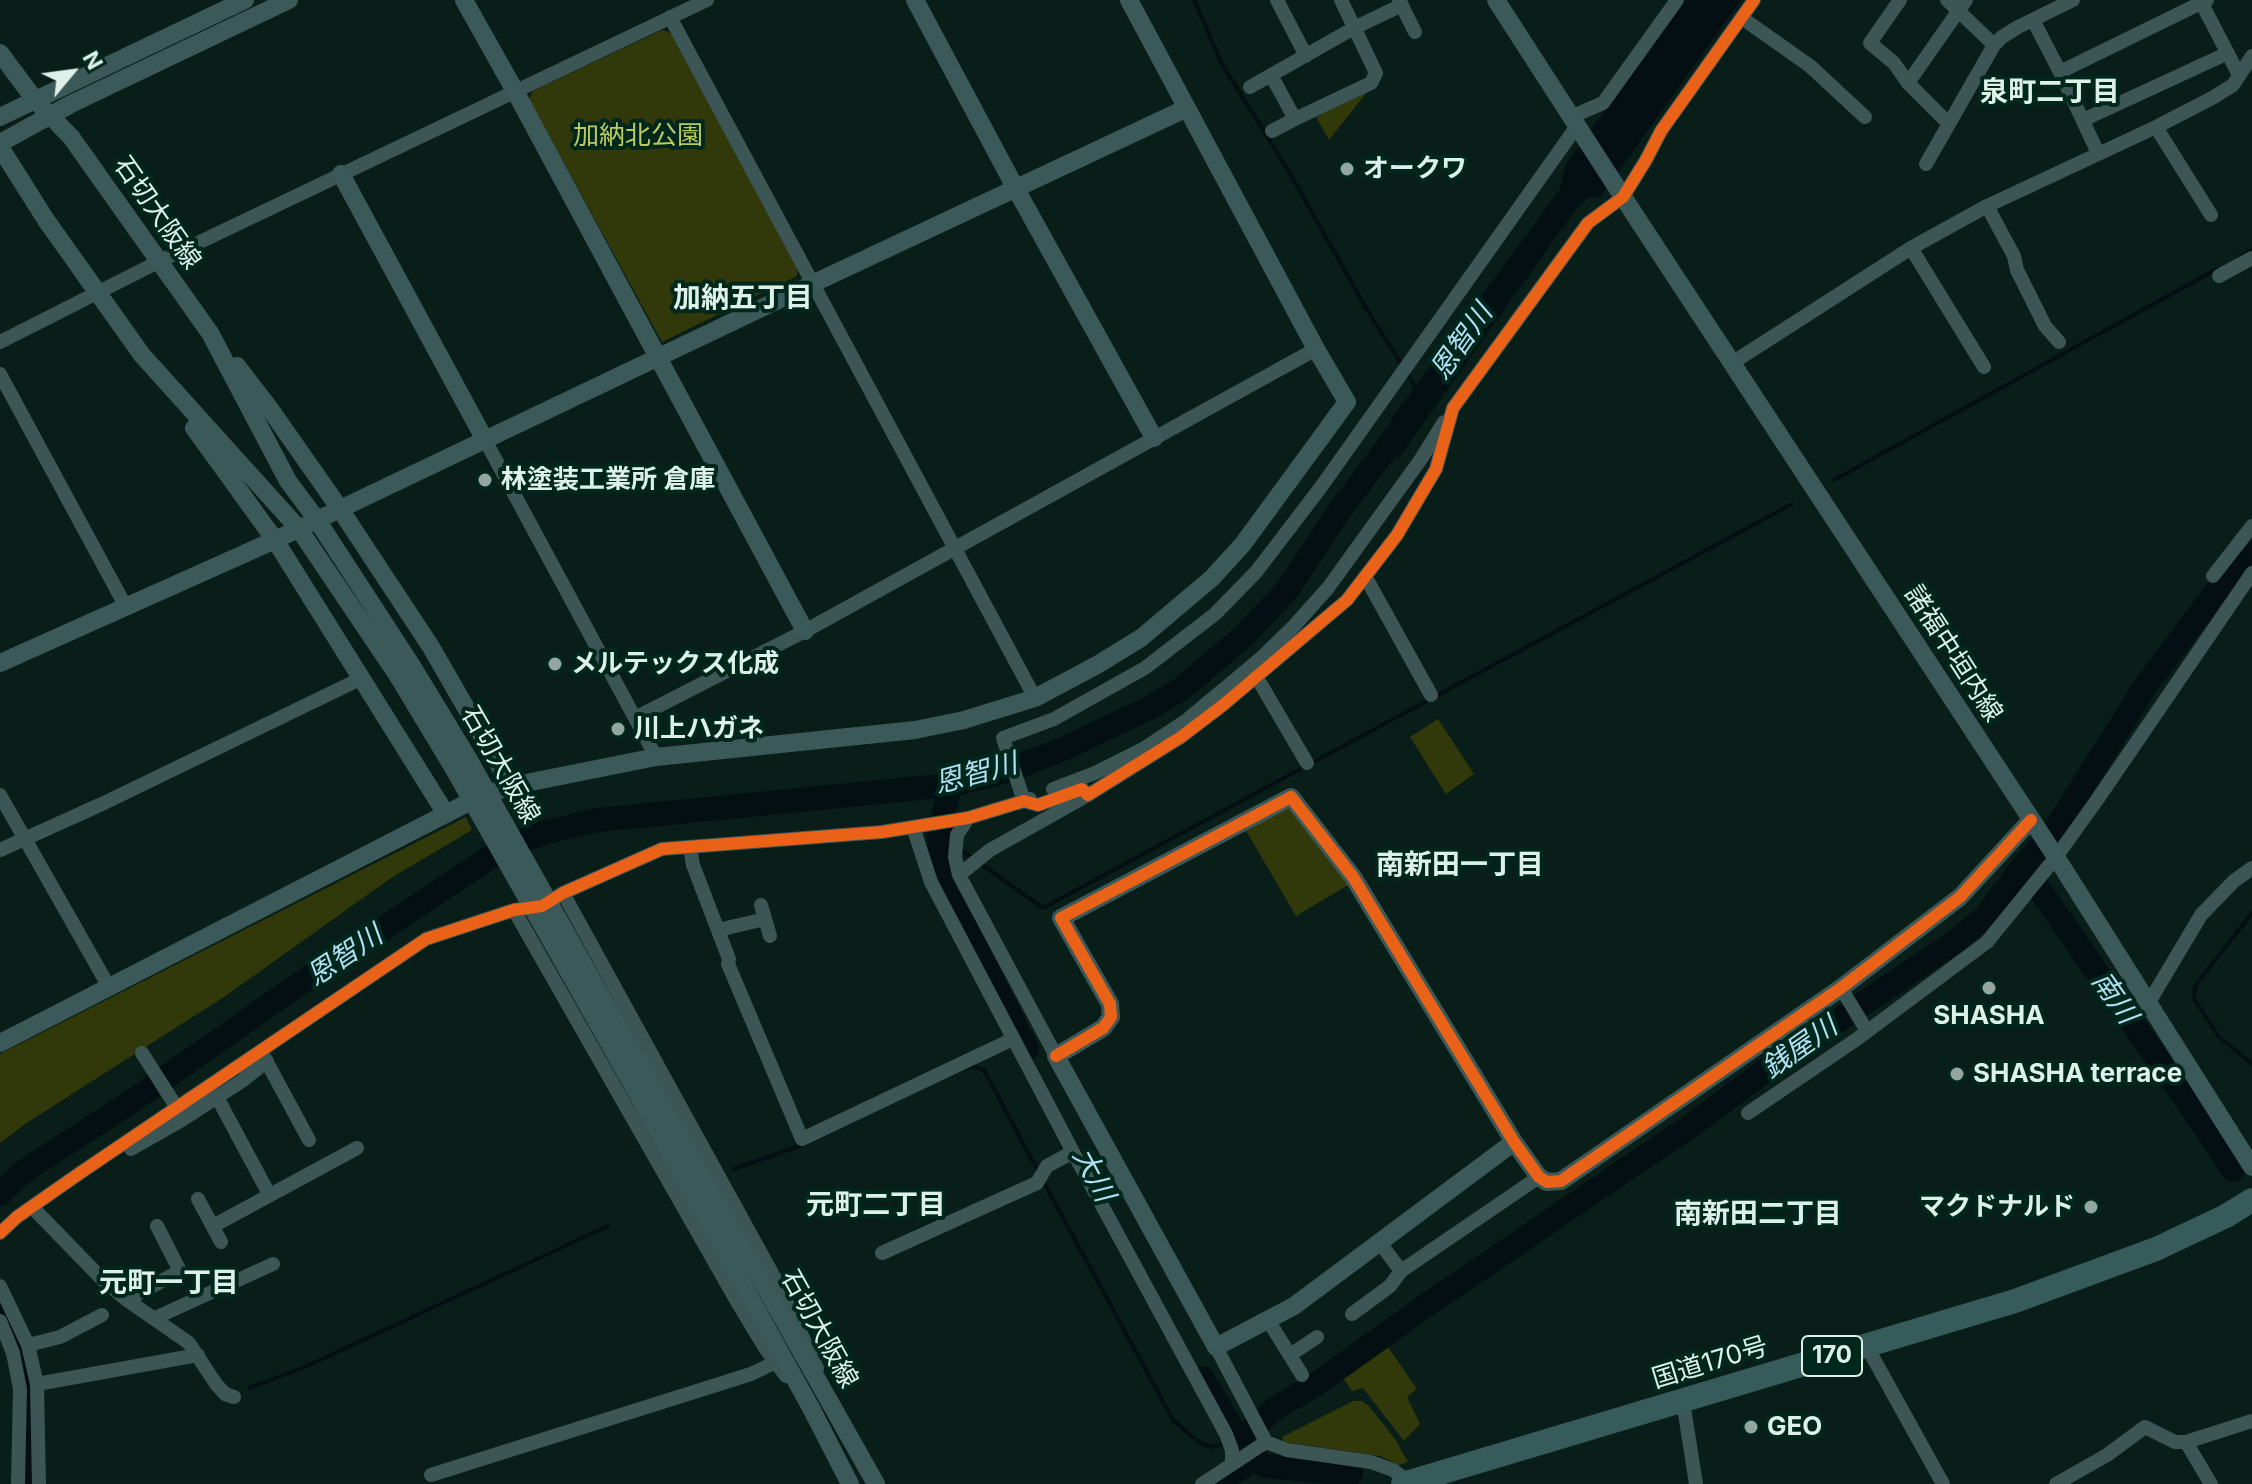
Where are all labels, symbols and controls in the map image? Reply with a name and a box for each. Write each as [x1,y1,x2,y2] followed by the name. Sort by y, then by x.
[32,32,112,112] north arrow
[78,47,108,74] text: N
[1980,76,2120,110] district label: 泉町二丁目
[573,120,703,152] park label: 加納北公園
[107,151,207,275] street label: 石切大阪線
[1363,153,1467,185] place label: オークワ
[1338,160,1356,178] marker: オークワ
[673,282,813,316] district label: 加納五丁目
[1424,298,1500,386] water label: 恩智川
[501,464,715,496] place label: 林塗装工業所 倉庫
[476,471,494,489] marker: 林塗装工業所 倉庫
[1897,580,2009,728] street label: 諸福中垣内線
[571,648,779,680] place label: メルテックス化成
[546,655,564,673] marker: メルテックス化成
[454,701,546,829] street label: 石切大阪線
[634,713,764,745] place label: 川上ハガネ
[609,720,627,738] marker: 川上ハガネ
[931,747,1021,801] water label: 恩智川
[1376,849,1544,883] district label: 南新田一丁目
[301,919,389,993] water label: 恩智川
[2084,965,2144,1031] water label: 南川
[1980,979,1998,997] marker: SHASHA
[1933,1000,2045,1032] place label: SHASHA
[1756,1010,1844,1086] water label: 銭屋川
[1973,1058,2182,1090] place label: SHASHA terrace
[1948,1065,1966,1083] marker: SHASHA terrace
[1065,1142,1121,1208] water label: 大川
[806,1189,946,1223] district label: 元町二丁目
[1919,1191,2075,1223] place label: マクドナルド
[1674,1198,1842,1232] district label: 南新田二丁目
[2082,1198,2100,1216] marker: マクドナルド
[774,1265,864,1393] street label: 石切大阪線
[99,1267,239,1301] district label: 元町一丁目
[1648,1331,1772,1395] street label: 国道170号
[1802,1336,1862,1376] road number: 170
[1767,1411,1822,1443] place label: GEO
[1742,1418,1760,1436] marker: GEO

